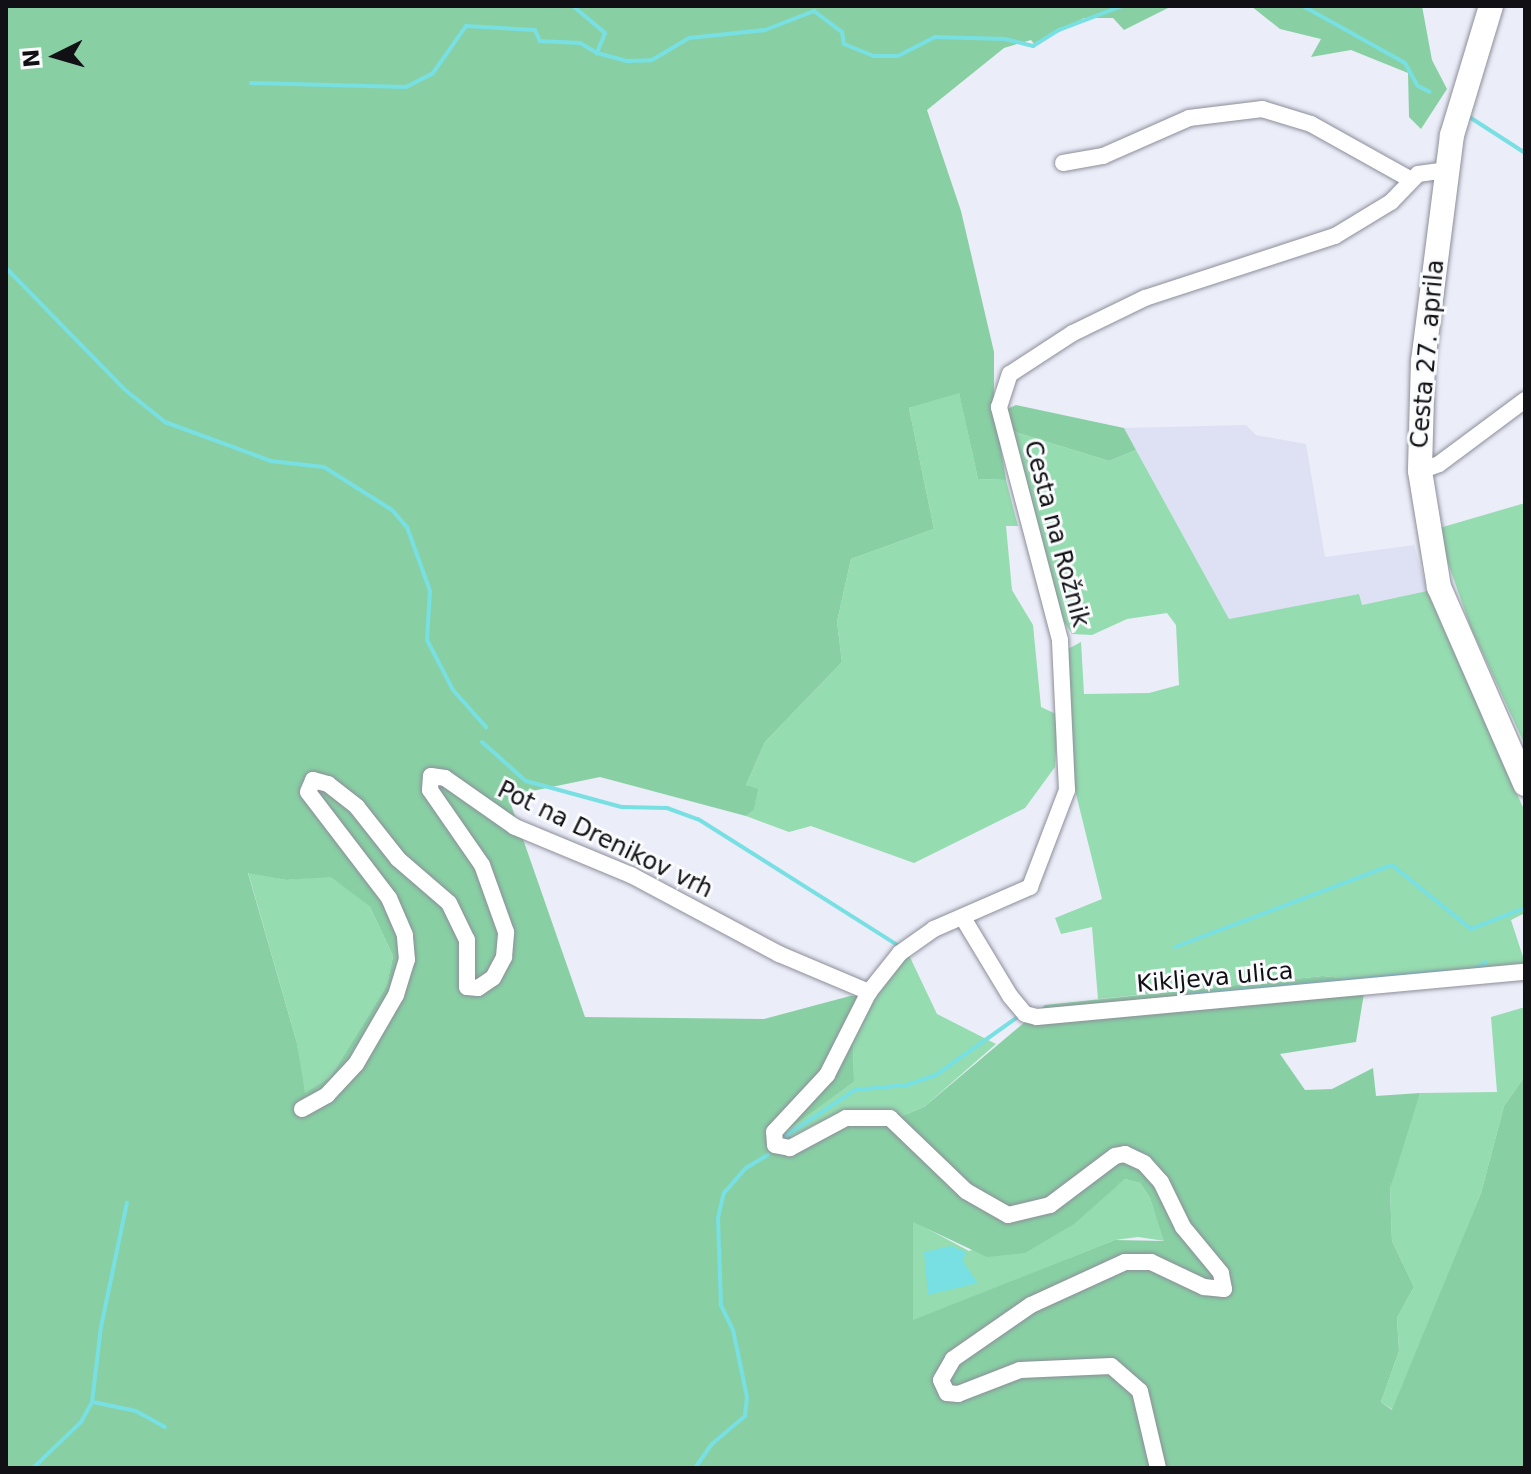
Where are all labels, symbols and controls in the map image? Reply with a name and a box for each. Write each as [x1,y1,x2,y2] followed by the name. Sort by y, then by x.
[16,16,96,96] north arrow
[18,48,45,68] text: N
[1405,258,1451,450] street label: Cesta 27. aprila
[1017,438,1095,630] street label: Cesta na Rožnik
[493,775,717,905] street label: Pot na Drenikov vrh
[1135,957,1295,999] street label: Kikljeva ulica

